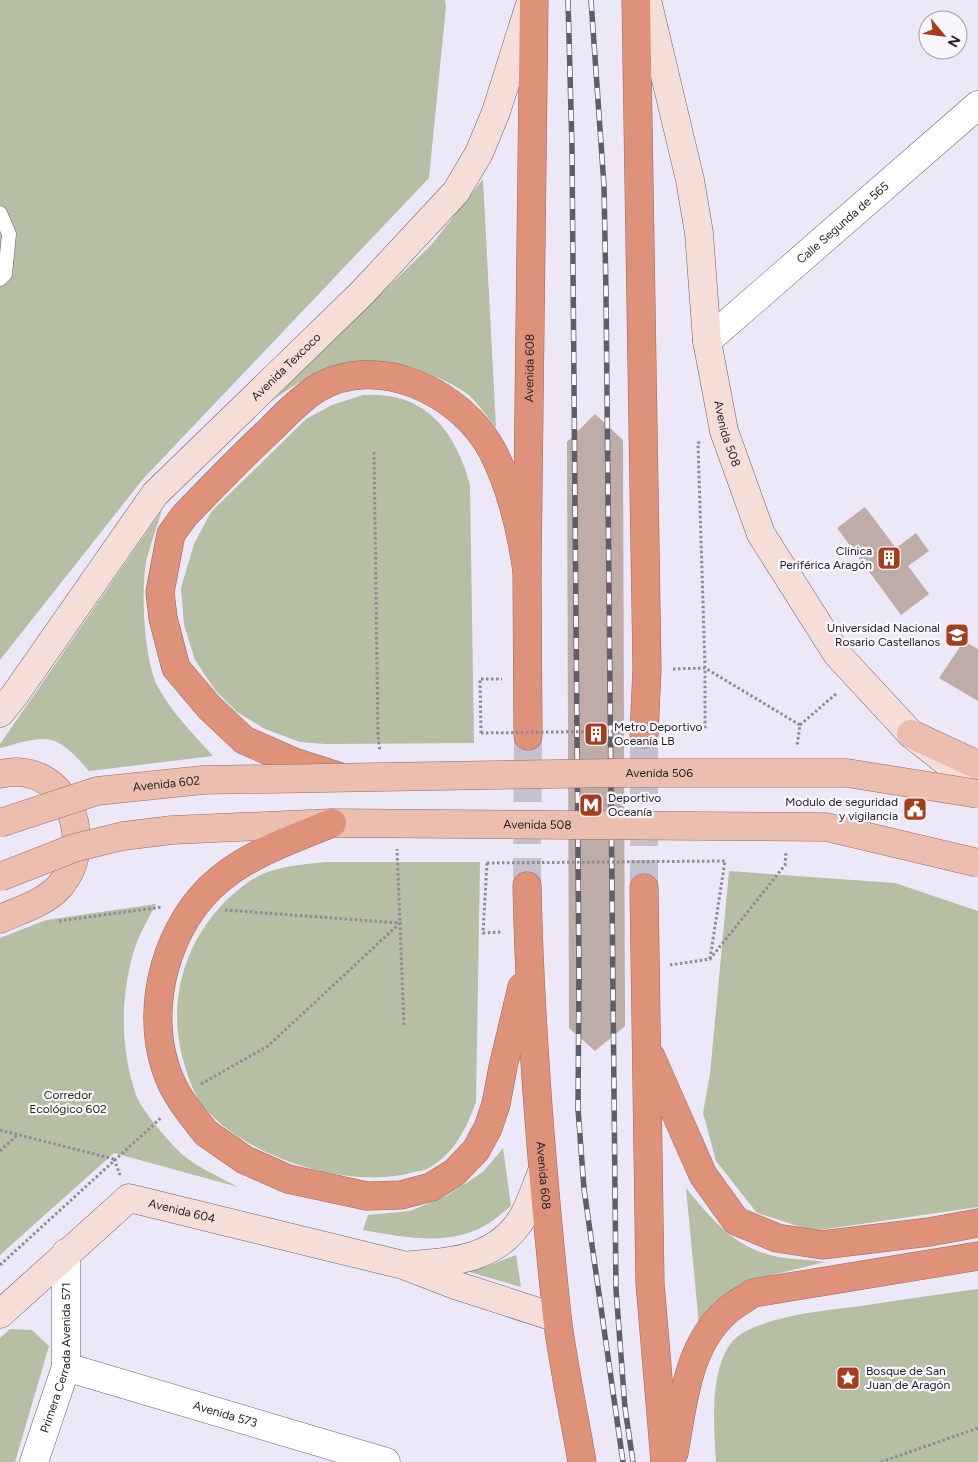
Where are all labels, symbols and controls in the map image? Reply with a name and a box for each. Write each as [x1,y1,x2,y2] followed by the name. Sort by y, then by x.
[918,10,968,60] north arrow
[944,32,964,50] text: N
[794,179,892,267] street label: Calle Segunda de 565
[248,330,324,404] street label: Avenida Texcoco
[522,334,537,402] street label: Avenida 608
[711,399,743,469] street label: Avenida 508
[779,544,872,572] place label: Clínica Periférica Aragón
[876,545,902,571] building icon: Clínica Periférica Aragón
[827,621,940,649] place label: Universidad Nacional Rosario Castellanos
[944,622,970,648] school or university icon: Universidad Nacional Rosario Castellanos
[614,720,703,748] place label: Metro Deportivo Oceanía LB
[583,721,609,747] building icon: Metro Deportivo Oceanía LB
[625,766,693,780] street label: Avenida 506
[132,773,201,794] street label: Avenida 602
[608,791,661,819] place label: Deportivo Oceanía
[578,792,604,818] metro station icon: Deportivo Oceanía
[785,795,898,823] place label: Modulo de seguridad y vigilancia
[902,796,928,822] public building icon: Modulo de seguridad y vigilancia
[503,817,572,832] street label: Avenida 508
[29,1088,107,1116] park label: Corredor Ecológico 602
[534,1141,553,1210] street label: Avenida 608
[147,1196,217,1226] street label: Avenida 604
[37,1282,73,1435] street label: Primera Cerrada Avenida 571
[866,1364,951,1392] place label: Bosque de San Juan de Aragón
[835,1365,861,1391] place icon: Bosque de San Juan de Aragón
[191,1398,259,1430] street label: Avenida 573

